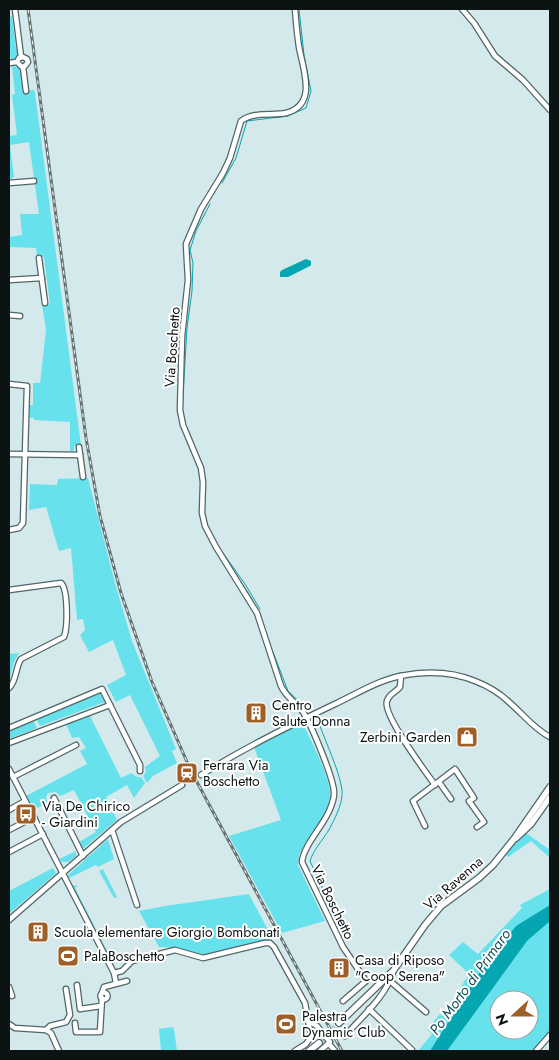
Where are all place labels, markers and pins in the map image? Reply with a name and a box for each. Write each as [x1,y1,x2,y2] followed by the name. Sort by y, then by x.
[272,695,350,731] place label: Centro Salute Donna
[244,701,268,725] building icon: Centro Salute Donna
[455,725,479,749] shop icon: Zerbini Garden
[360,727,451,747] place label: Zerbini Garden
[203,755,268,791] place label: Ferrara Via Boschetto
[175,761,199,785] station icon: Ferrara Via Boschetto
[42,796,130,832] place label: Via De Chirico - Giardini
[14,802,38,826] bus stop icon: Via De Chirico - Giardini
[26,920,50,944] building icon: Scuola elementare Giorgio Bombonati
[54,922,280,942] place label: Scuola elementare Giorgio Bombonati
[56,944,80,968] sports icon: PalaBoschetto
[84,946,165,966] place label: PalaBoschetto
[355,950,445,986] place label: Casa di Riposo "Coop Serena"
[327,956,351,980] building icon: Casa di Riposo "Coop Serena"
[302,1006,386,1042] place label: Palestra Dynamic Club
[274,1012,298,1036] sports icon: Palestra Dynamic Club

